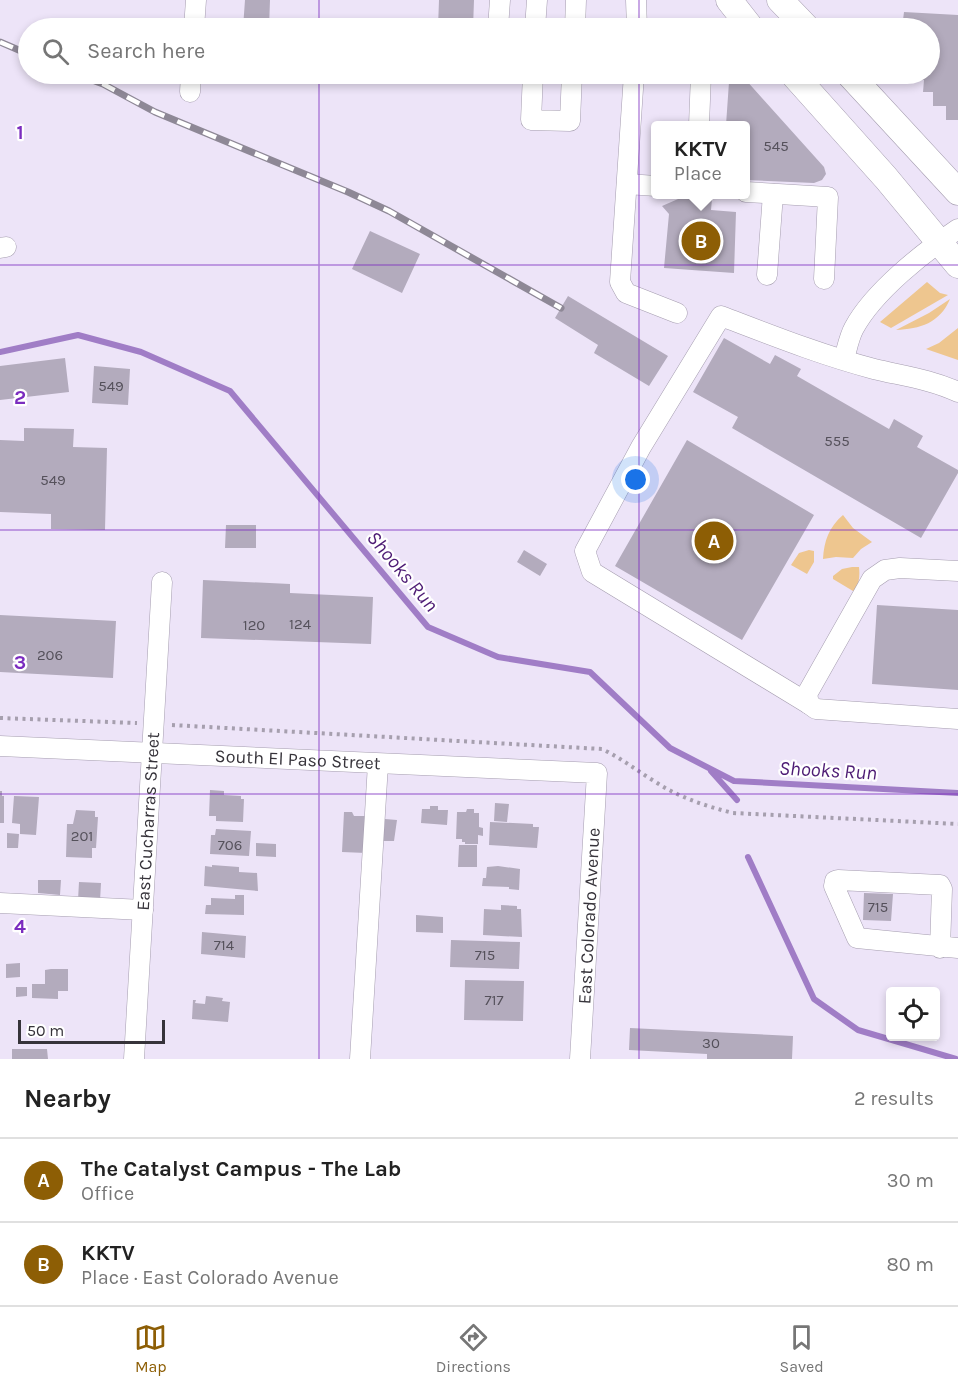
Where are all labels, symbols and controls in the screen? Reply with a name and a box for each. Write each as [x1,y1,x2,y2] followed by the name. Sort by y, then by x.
[18,18,940,84] search box
[39,35,72,68] icon: search
[87,38,205,64] text: Search here
[16,121,24,144] text: 1
[651,121,750,199] popup
[674,136,727,162] text: KKTV
[763,137,789,155] house number: 545
[674,162,722,185] text: Place
[682,218,720,264] pin: B
[98,377,124,395] house number: 549
[14,386,26,409] text: 2
[824,432,850,450] house number: 555
[621,465,650,494] your location
[40,471,66,489] house number: 549
[694,518,734,564] pin: A
[362,526,443,616] water label: Shooks Run
[289,615,312,633] house number: 124
[243,616,265,634] house number: 120
[37,646,63,664] house number: 206
[14,651,26,674] text: 3
[132,731,164,911] street label: East Cucharras Street
[214,745,381,774] street label: South El Paso Street
[778,756,878,785] water label: Shooks Run
[71,827,93,845] house number: 201
[573,827,605,1005] street label: East Colorado Avenue
[218,836,242,854] house number: 706
[868,898,888,916] house number: 715
[14,915,26,938] text: 4
[214,936,235,954] house number: 714
[475,946,495,964] house number: 715
[886,987,940,1041] map controls
[886,987,940,1041] button: locate
[484,991,504,1009] house number: 717
[18,1017,165,1044] scale bar
[27,1021,64,1040] text: 50 m
[702,1034,720,1052] house number: 30
[24,1083,111,1114] text: Nearby
[854,1087,934,1110] text: 2 results
[81,1156,401,1182] text: The Catalyst Campus - The Lab
[37,1169,50,1192] text: A
[887,1169,934,1192] text: 30 m
[81,1182,134,1205] text: Office
[81,1240,135,1266] text: KKTV
[37,1253,50,1276] text: B
[886,1253,934,1276] text: 80 m
[81,1266,339,1289] text: Place · East Colorado Avenue
[134,1321,167,1376] tab: Map
[436,1321,511,1376] tab: Directions
[780,1321,824,1376] tab: Saved

